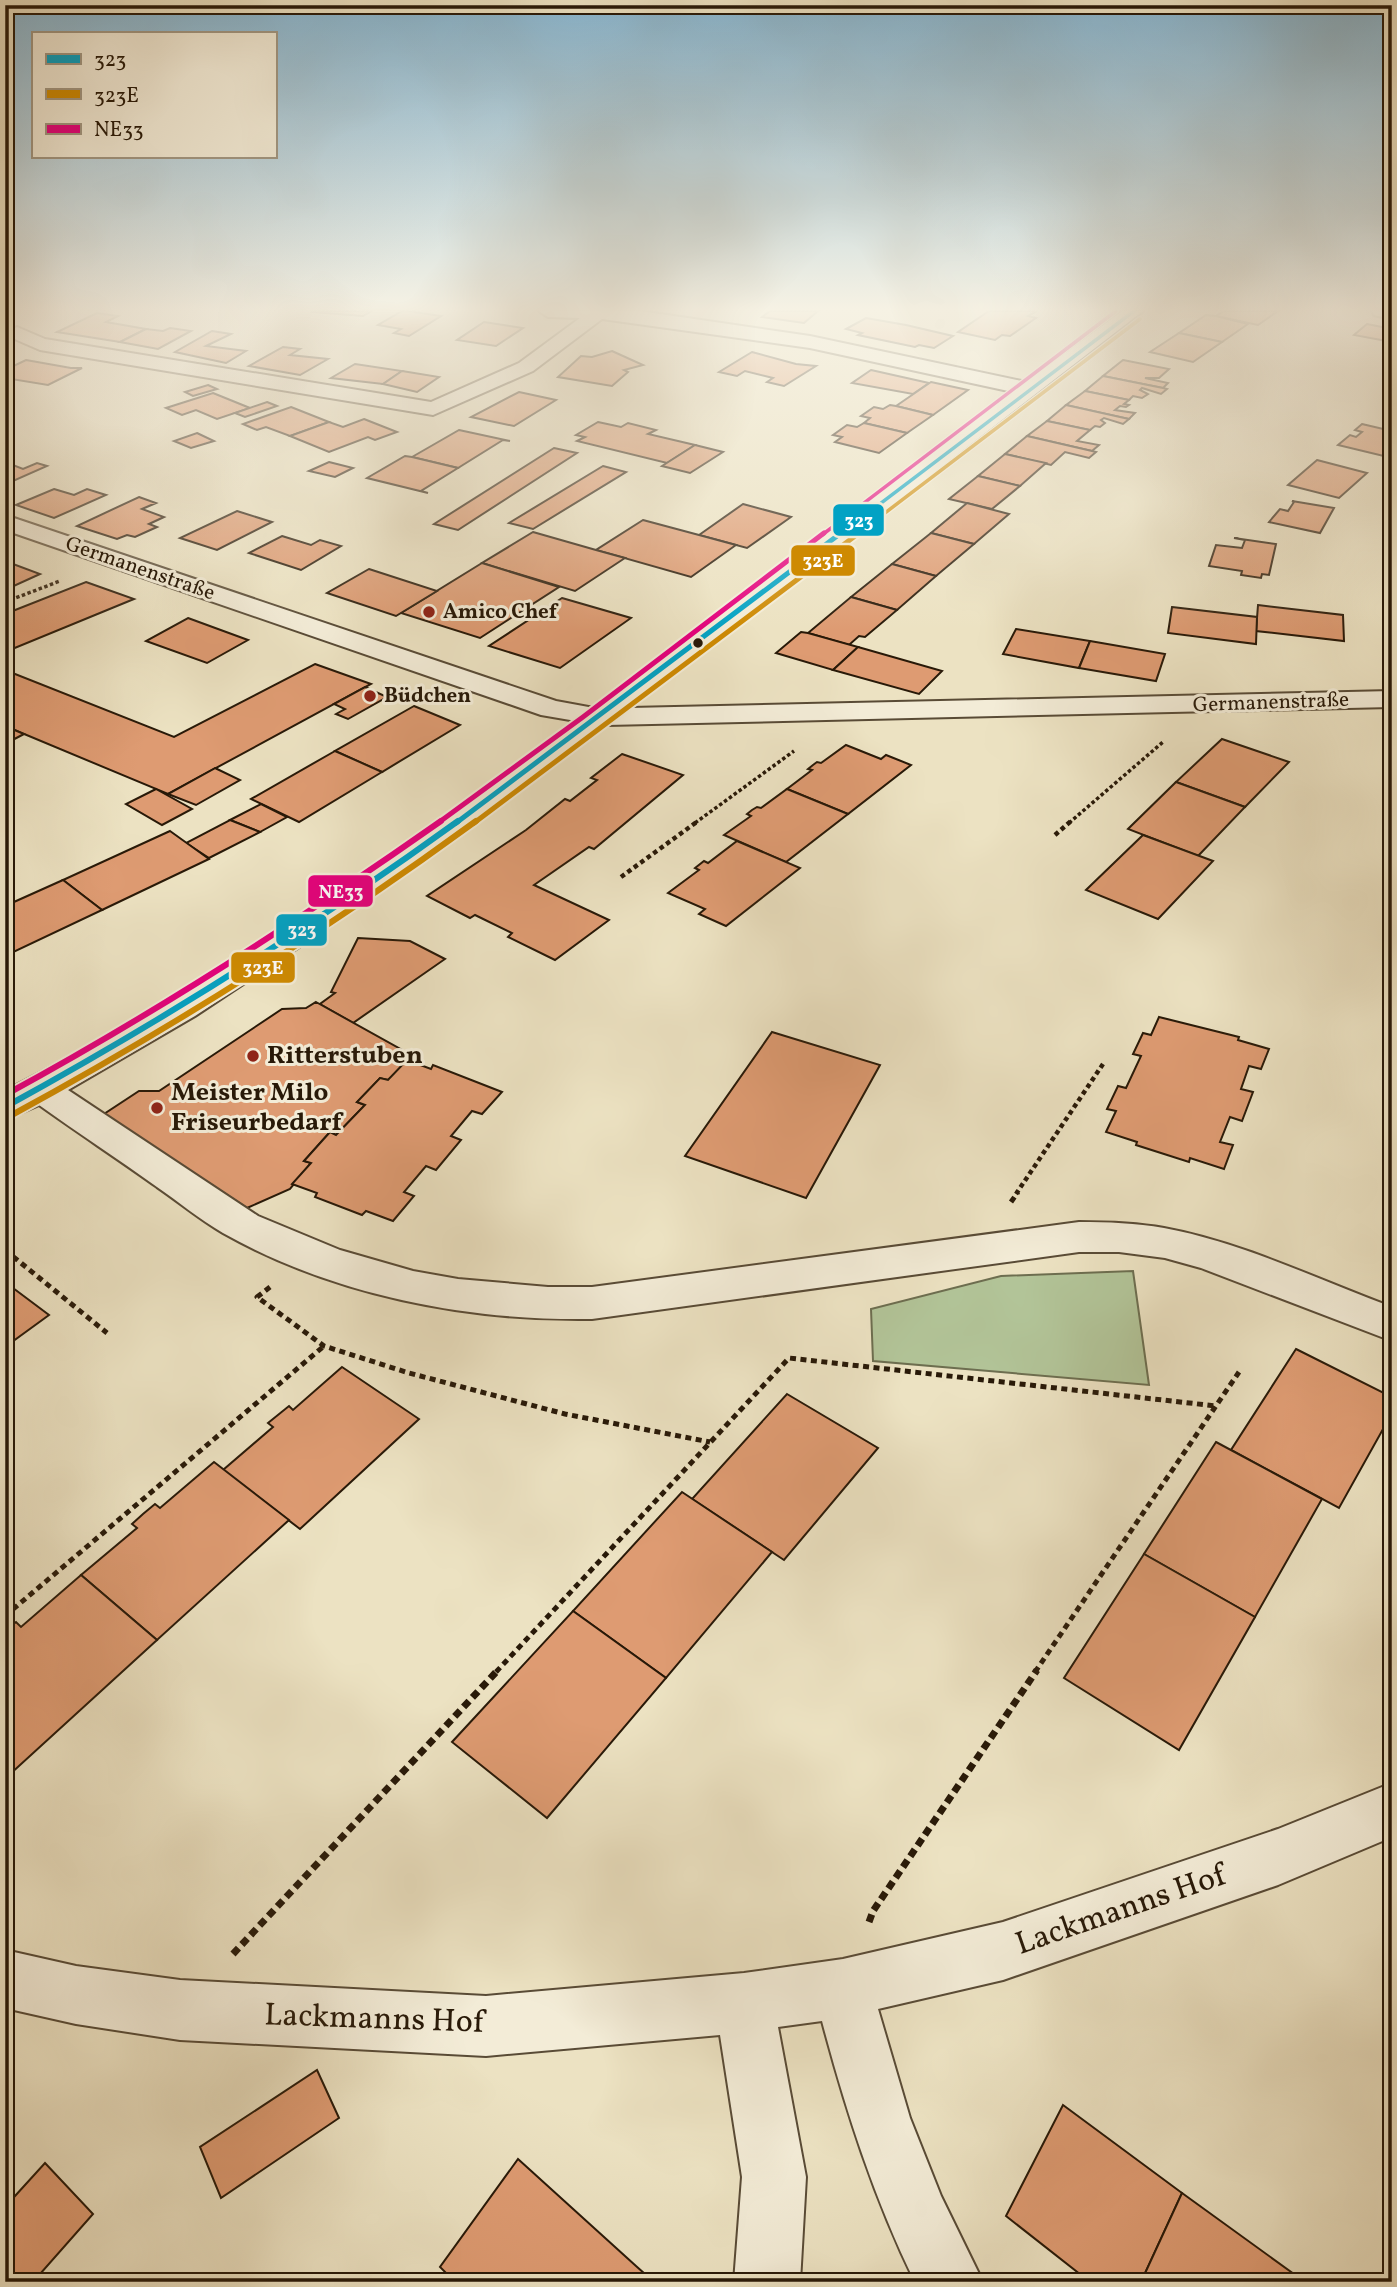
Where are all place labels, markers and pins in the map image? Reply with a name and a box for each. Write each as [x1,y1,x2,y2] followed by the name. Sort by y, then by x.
[443,598,559,627] place label: Amico Chef
[421,604,437,620] marker: Amico Chef
[691,636,705,650] unlabelled marker
[384,682,471,711] place label: Büdchen
[362,688,378,704] marker: Büdchen
[267,1038,423,1074] place label: Ritterstuben
[245,1048,261,1064] marker: Ritterstuben
[171,1075,345,1141] place label: Meister Milo Friseurbedarf
[149,1100,165,1116] marker: Meister Milo Friseurbedarf

